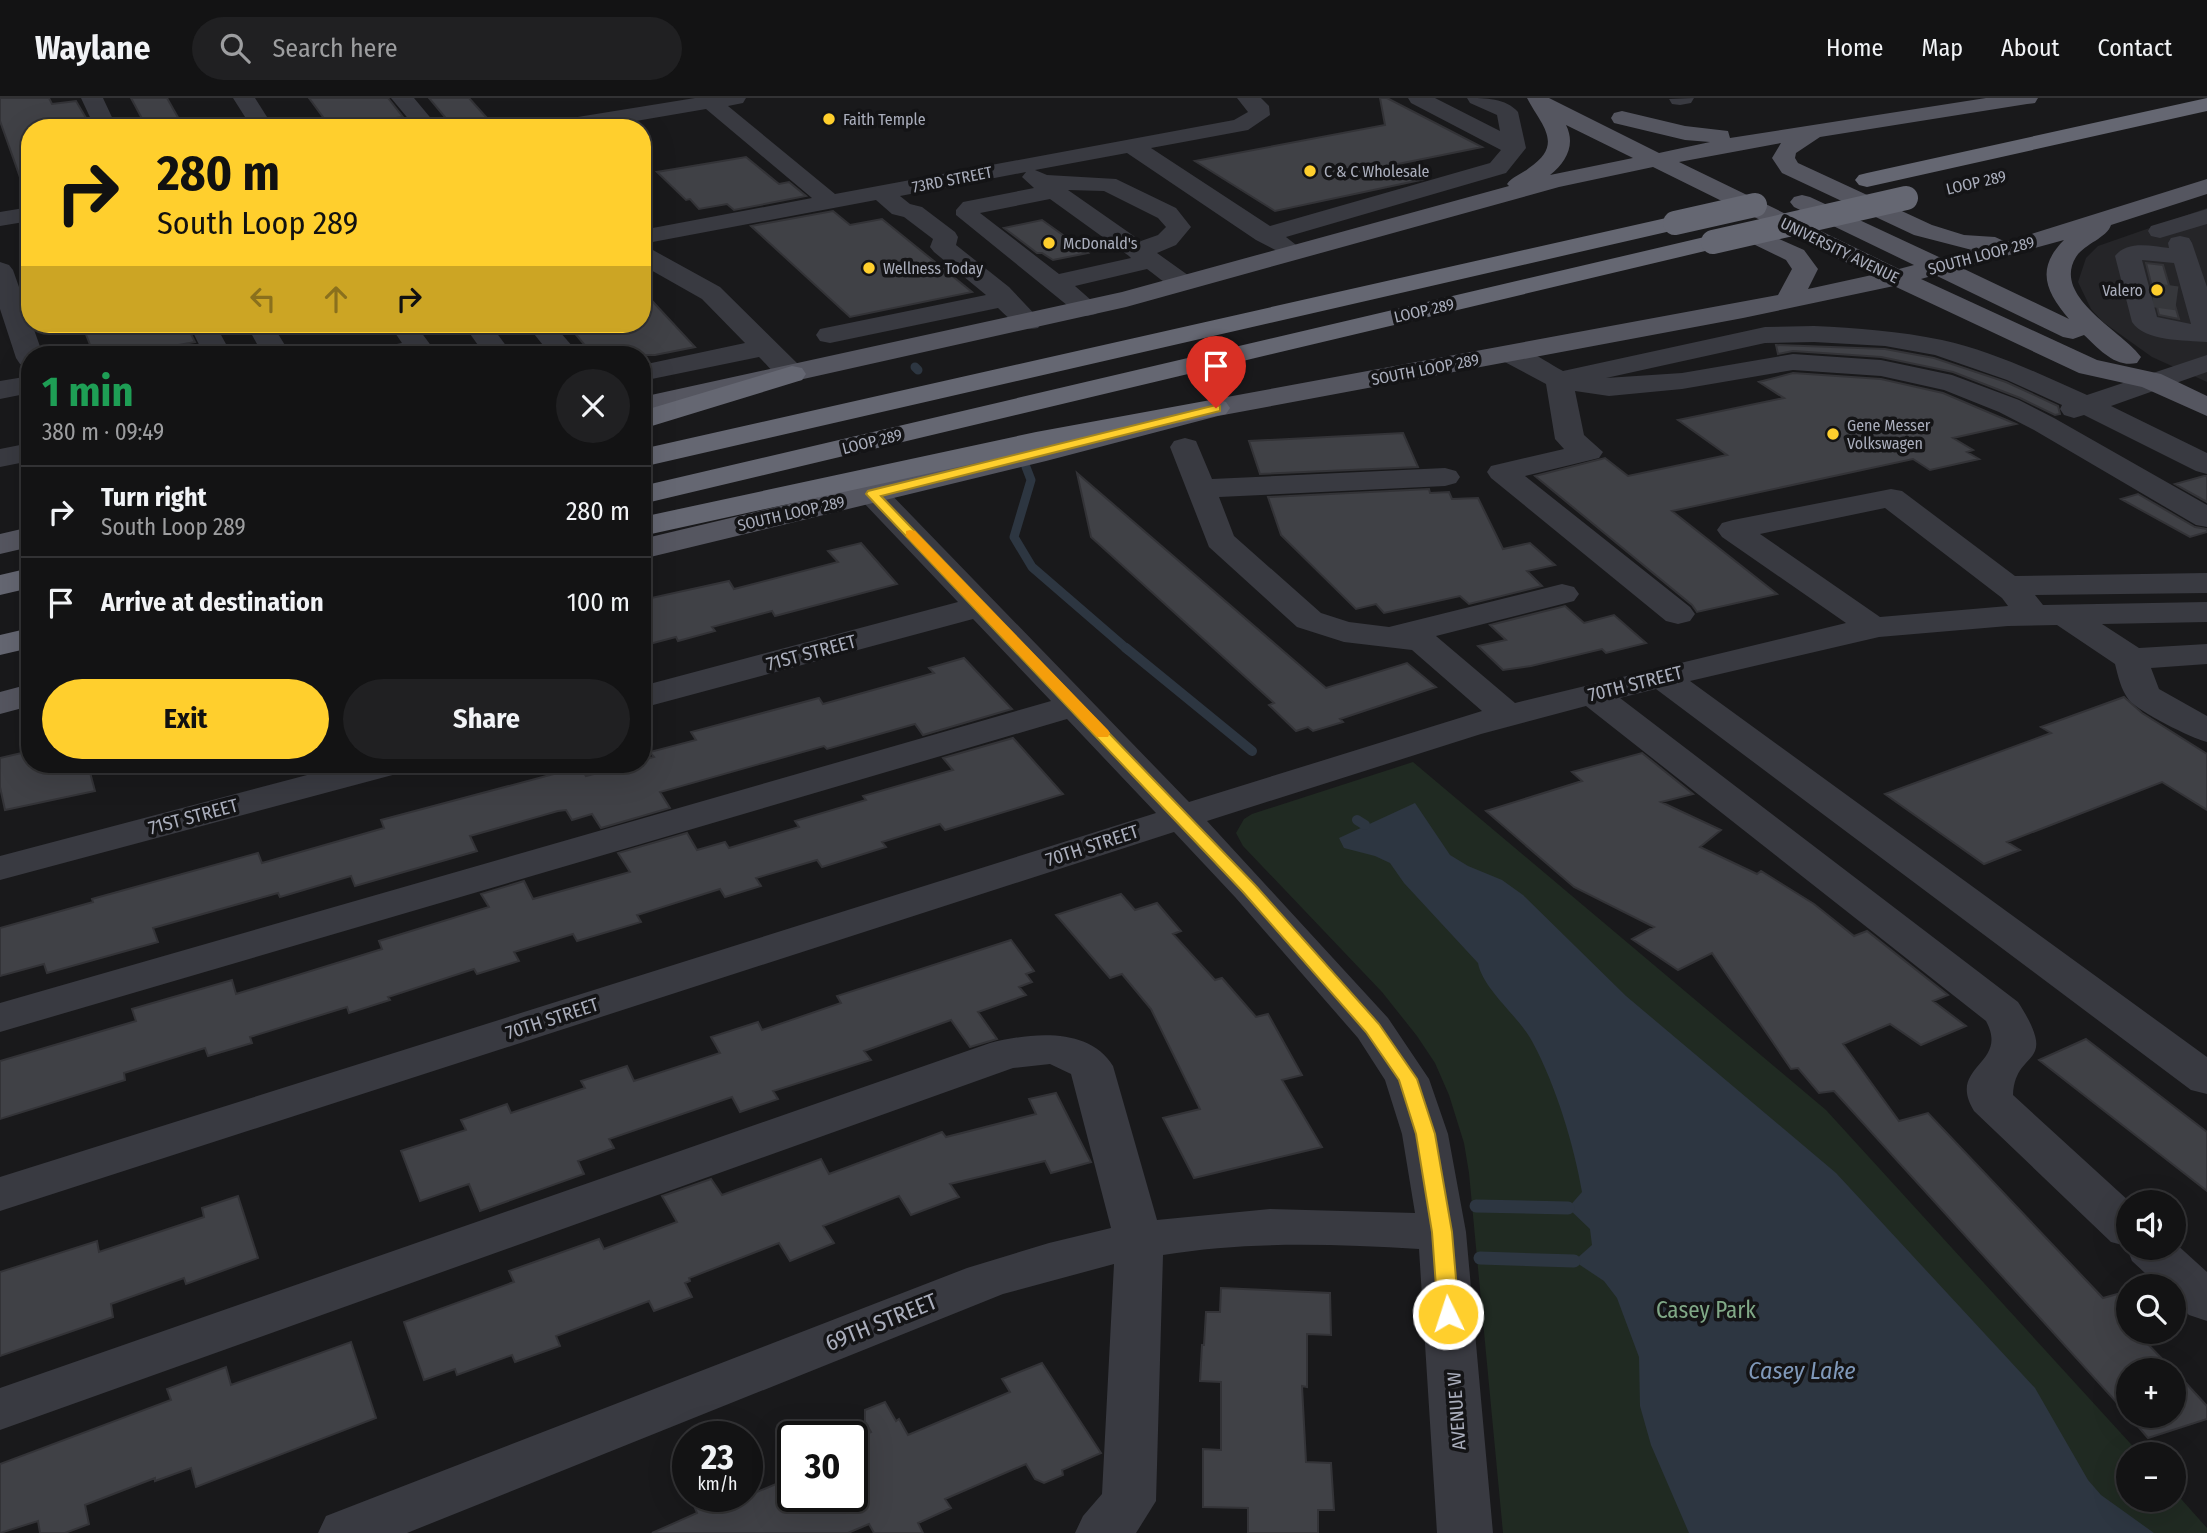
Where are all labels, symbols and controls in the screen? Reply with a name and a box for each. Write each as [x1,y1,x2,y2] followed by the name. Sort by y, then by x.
[192,17,682,80] search box
[35,28,150,68] text: Waylane
[216,29,254,67] icon: search
[272,33,398,64] text: Search here
[1826,34,1883,62] text: Home
[1921,34,1963,62] text: Map
[2001,34,2059,62] text: About
[2097,34,2172,62] text: Contact
[843,110,926,129] place label: Faith Temple
[821,111,837,127] marker: Faith Temple
[157,144,280,203] text: 280 m
[42,147,133,238] icon: right
[910,162,994,197] street label: 73RD STREET
[1324,162,1430,181] place label: C & C Wholesale
[1302,163,1318,179] marker: C & C Wholesale
[1944,166,2008,199] street label: LOOP 289
[157,204,358,242] text: South Loop 289
[1778,214,1902,287] street label: UNIVERSITY AVENUE
[1926,232,2037,279] street label: SOUTH LOOP 289
[1063,234,1138,253] place label: McDonald's
[1041,235,1057,251] marker: McDonald's
[883,259,984,278] place label: Wellness Today
[861,260,877,276] marker: Wellness Today
[244,280,282,318] icon: left
[317,280,355,318] icon: ahead
[390,280,428,318] icon: right
[2102,281,2143,300] place label: Valero
[2149,282,2165,298] marker: Valero
[1392,294,1456,327] street label: LOOP 289
[1186,336,1246,408] pin
[1197,347,1235,385] icon: arrive
[1370,350,1481,389] street label: SOUTH LOOP 289
[42,367,133,417] text: 1 min
[556,369,630,443] button: close
[1847,416,1931,453] place label: Gene Messer Volkswagen
[42,418,164,446] text: 380 m · 09:49
[840,425,904,458] street label: LOOP 289
[1825,426,1841,442] marker: Gene Messer Volkswagen
[101,482,207,513] text: Turn right
[736,492,847,535] street label: SOUTH LOOP 289
[42,493,80,531] icon: right
[566,496,630,527] text: 280 m
[101,513,246,541] text: South Loop 289
[42,584,80,622] icon: arrive
[101,587,324,618] text: Arrive at destination
[567,587,630,618] text: 100 m
[764,629,859,675] street label: 71ST STREET
[1586,661,1685,706] street label: 70TH STREET
[42,679,329,759] button: Exit
[343,679,630,759] button: Share
[146,793,241,839] street label: 71ST STREET
[1043,820,1142,871] street label: 70TH STREET
[503,993,602,1044] street label: 70TH STREET
[2116,1190,2186,1512] map controls
[2116,1190,2186,1260] button: sound
[2116,1274,2186,1344] button: search
[1411,1277,1485,1351] position arrow
[821,1287,941,1357] street label: 69TH STREET
[1656,1296,1756,1324] park label: Casey Park
[1748,1357,1856,1385] water label: Casey Lake
[2116,1358,2186,1428] button: +
[1442,1371,1471,1451] street label: AVENUE W
[777,1421,868,1512] speed limit sign: 30
[701,1436,734,1478] text: 23
[2116,1442,2186,1512] button: −
[697,1473,738,1495] text: km/h

